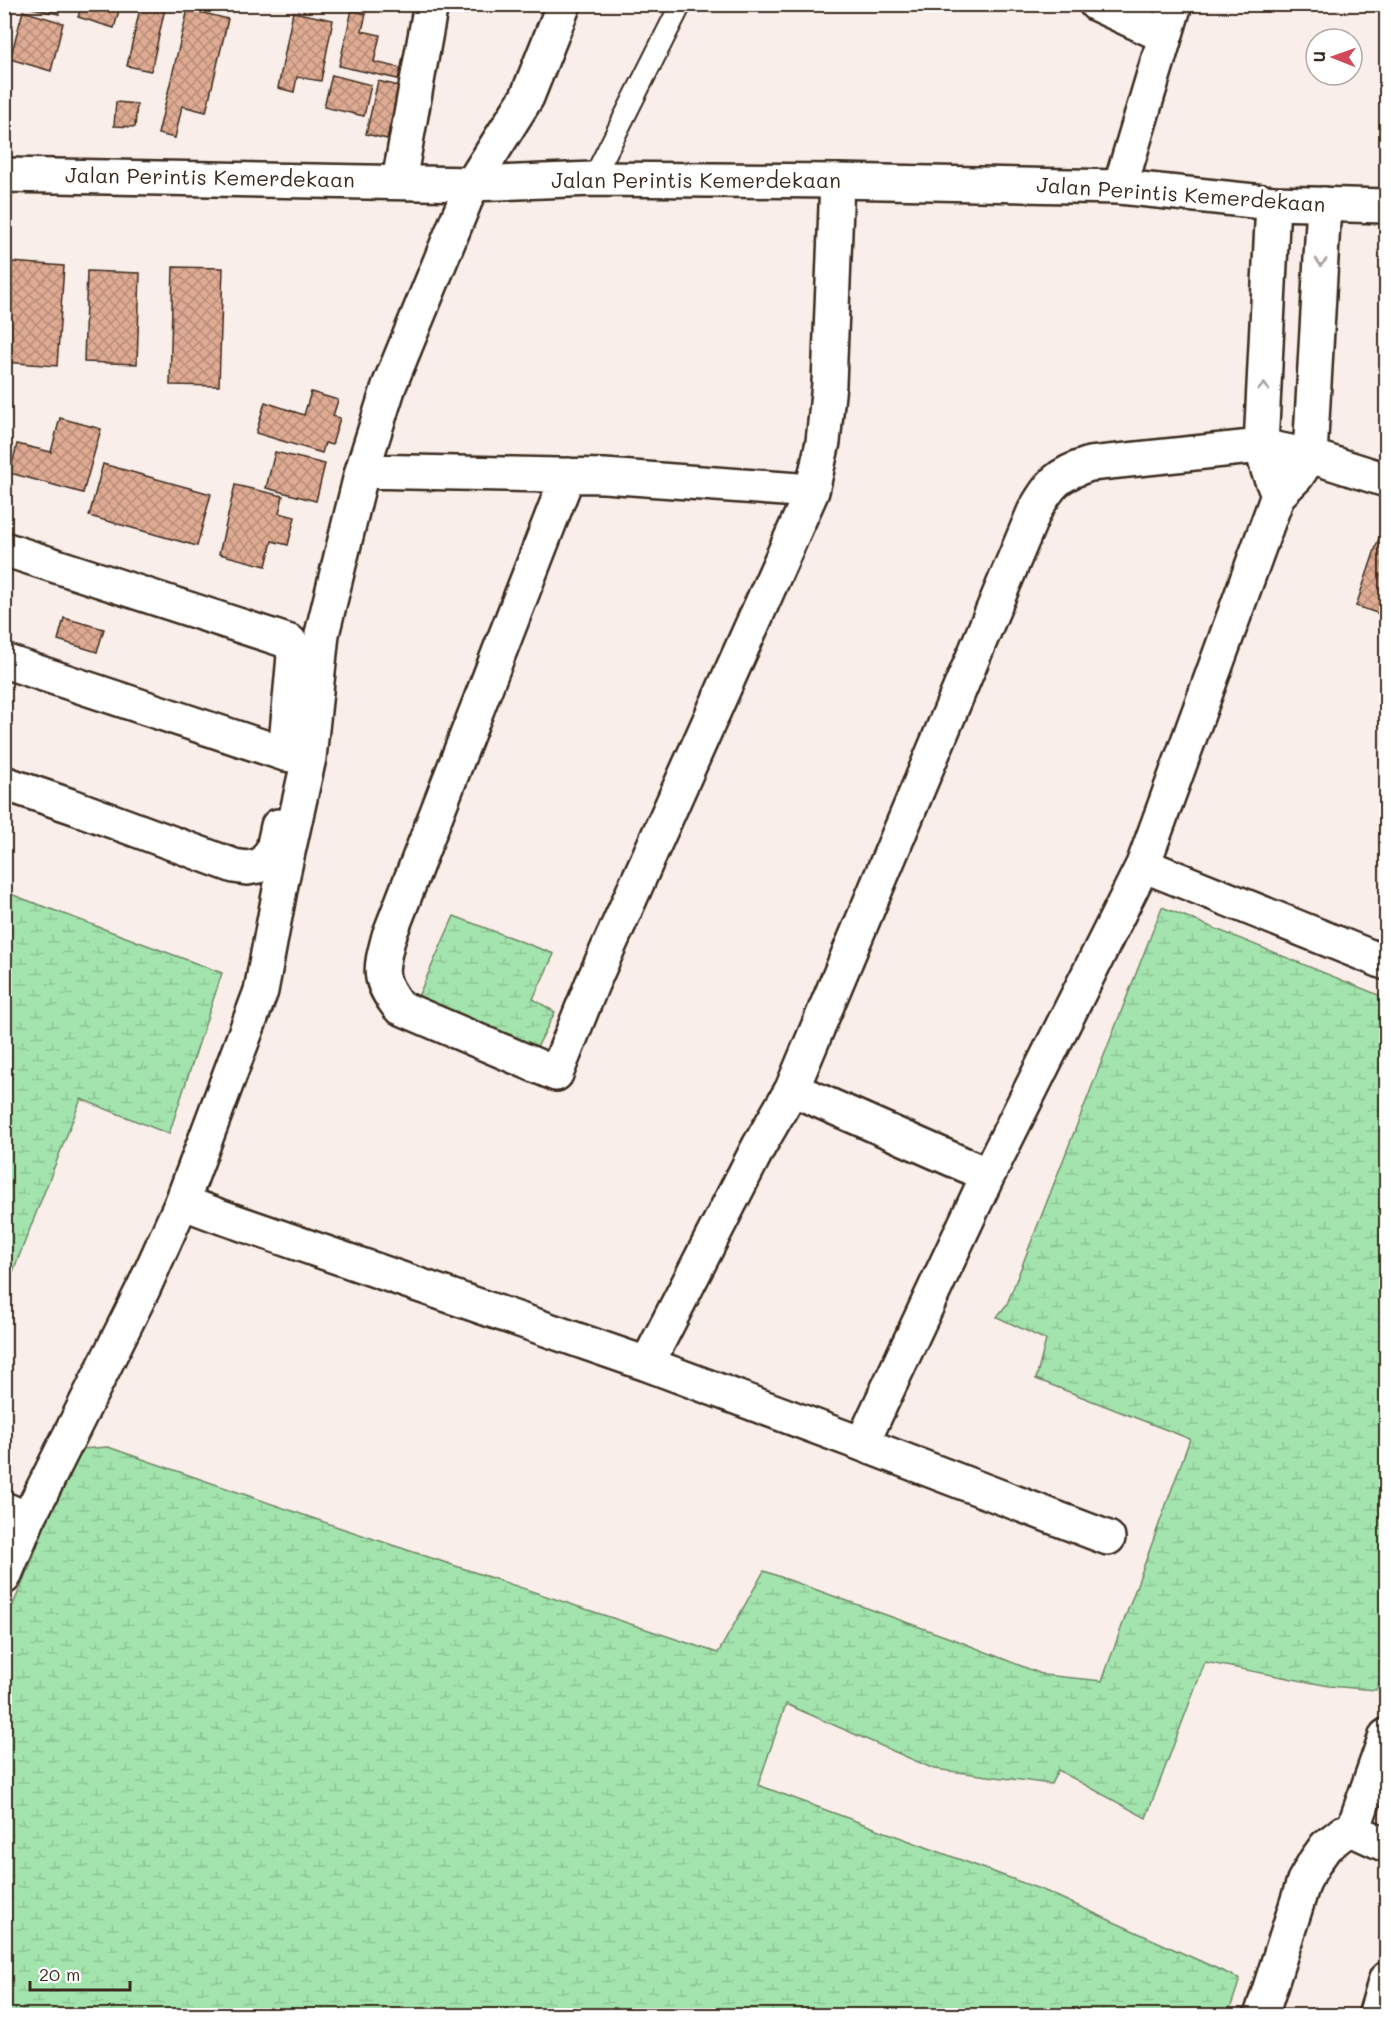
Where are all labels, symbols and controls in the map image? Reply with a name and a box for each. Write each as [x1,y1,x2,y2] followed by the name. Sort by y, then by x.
[1304,27,1364,87] north arrow
[1308,51,1329,63] text: U
[65,160,355,193] street label: Jalan Perintis Kemerdekaan
[551,166,841,193] street label: Jalan Perintis Kemerdekaan
[1036,170,1327,217] street label: Jalan Perintis Kemerdekaan
[1314,258,1327,267] one-way arrow
[1258,383,1271,392] one-way arrow
[30,1954,130,1992] scale bar
[39,1962,80,1986] text: 20 m

